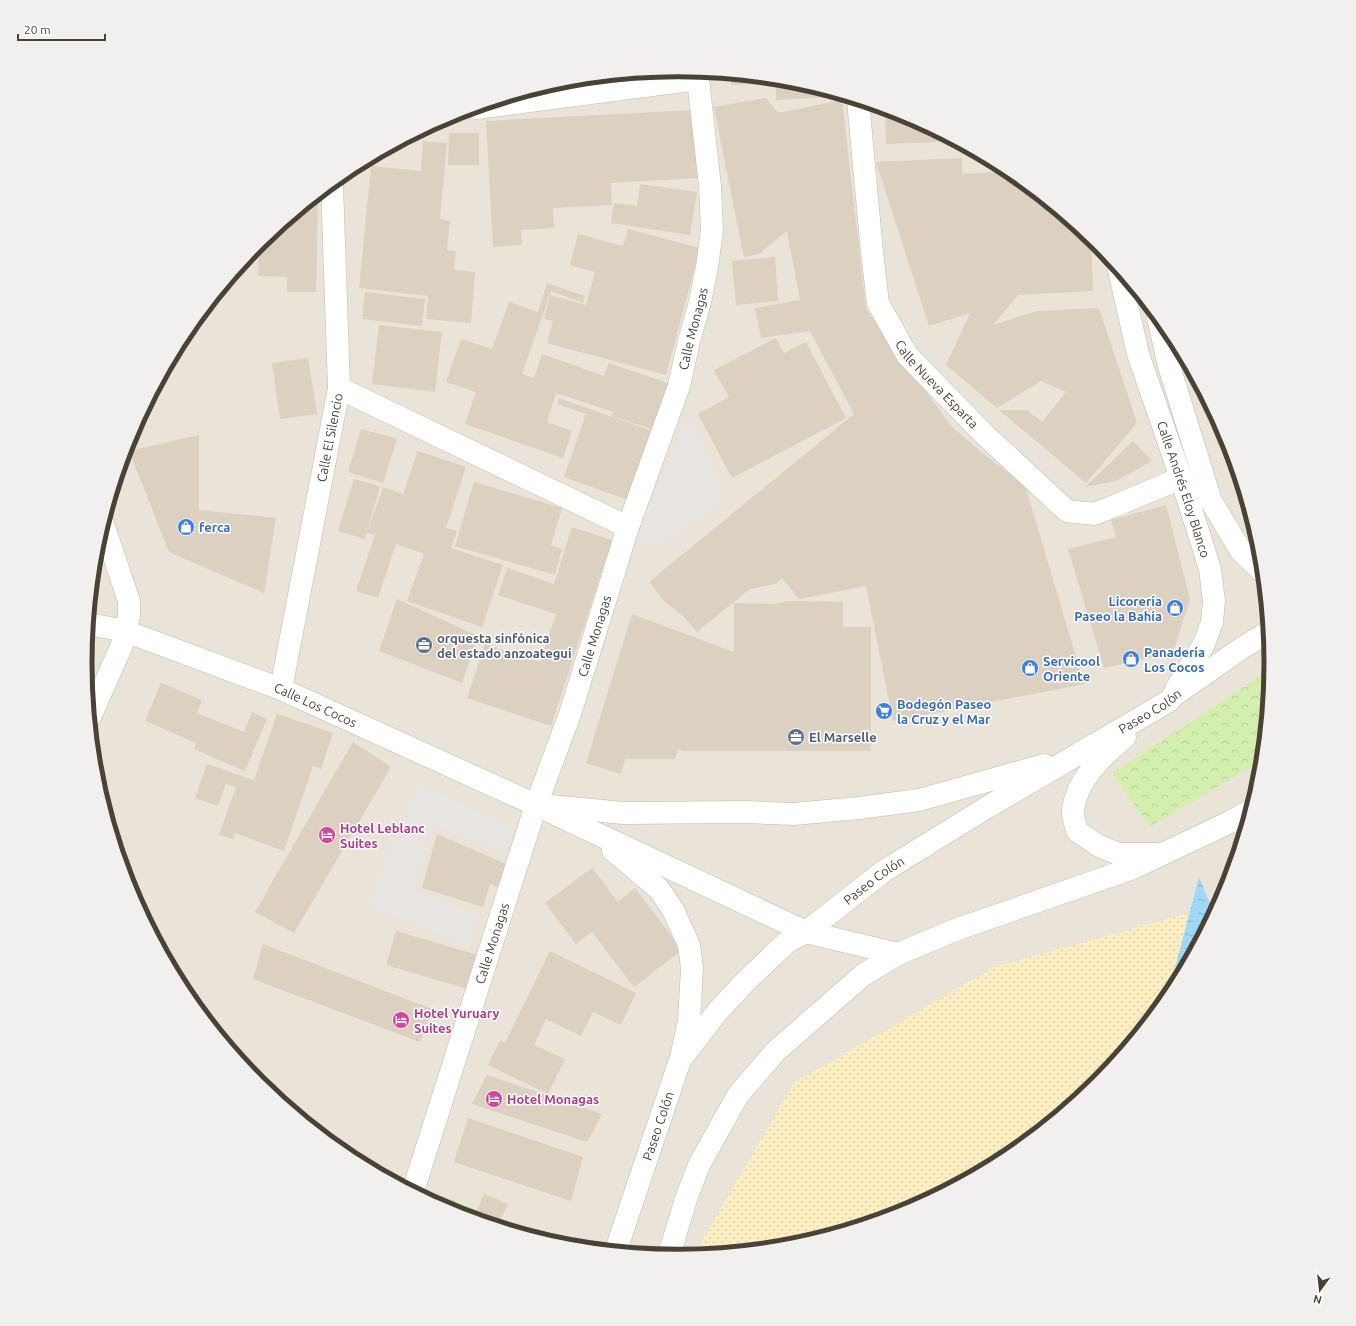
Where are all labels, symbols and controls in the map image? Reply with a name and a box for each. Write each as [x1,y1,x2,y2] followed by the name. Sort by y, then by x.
[18,16,105,42] scale bar
[24,23,51,36] text: 20 m
[676,286,710,371] street label: Calle Monagas
[893,337,981,431] street label: Calle Nueva Esparta
[314,392,345,483] street label: Calle El Silencio
[1155,419,1213,559] street label: Calle Andrés Eloy Blanco
[176,517,196,537] shop icon: ferca
[199,520,230,534] place label: ferca
[575,593,614,678] street label: Calle Monagas
[1074,594,1162,623] place label: Licorería Paseo la Bahía
[1165,598,1185,618] shop icon: Licorería Paseo la Bahía
[437,631,572,660] place label: orquesta sinfónica del estado anzoategui
[414,635,434,655] office icon: orquesta sinfónica del estado anzoategui
[1144,645,1205,674] place label: Panadería Los Cocos
[1121,649,1141,669] shop icon: Panadería Los Cocos
[1043,654,1100,683] place label: Servicool Oriente
[1020,658,1040,678] shop icon: Servicool Oriente
[272,680,359,730] street label: Calle Los Cocos
[1116,686,1184,736] street label: Paseo Colón
[897,697,992,726] place label: Bodegón Paseo la Cruz y el Mar
[874,701,894,721] supermarket icon: Bodegón Paseo la Cruz y el Mar
[786,727,806,747] office icon: El Marselle
[809,730,877,744] place label: El Marselle
[340,821,425,850] place label: Hotel Leblanc Suites
[317,825,337,845] hotel icon: Hotel Leblanc Suites
[841,853,907,907] street label: Paseo Colón
[472,901,512,986] street label: Calle Monagas
[414,1006,499,1035] place label: Hotel Yuruary Suites
[391,1010,411,1030] hotel icon: Hotel Yuruary Suites
[484,1089,504,1109] hotel icon: Hotel Monagas
[640,1090,676,1162] street label: Paseo Colón
[507,1092,599,1106] place label: Hotel Monagas
[1300,1270,1340,1310] north arrow
[1312,1293,1323,1307] text: N

